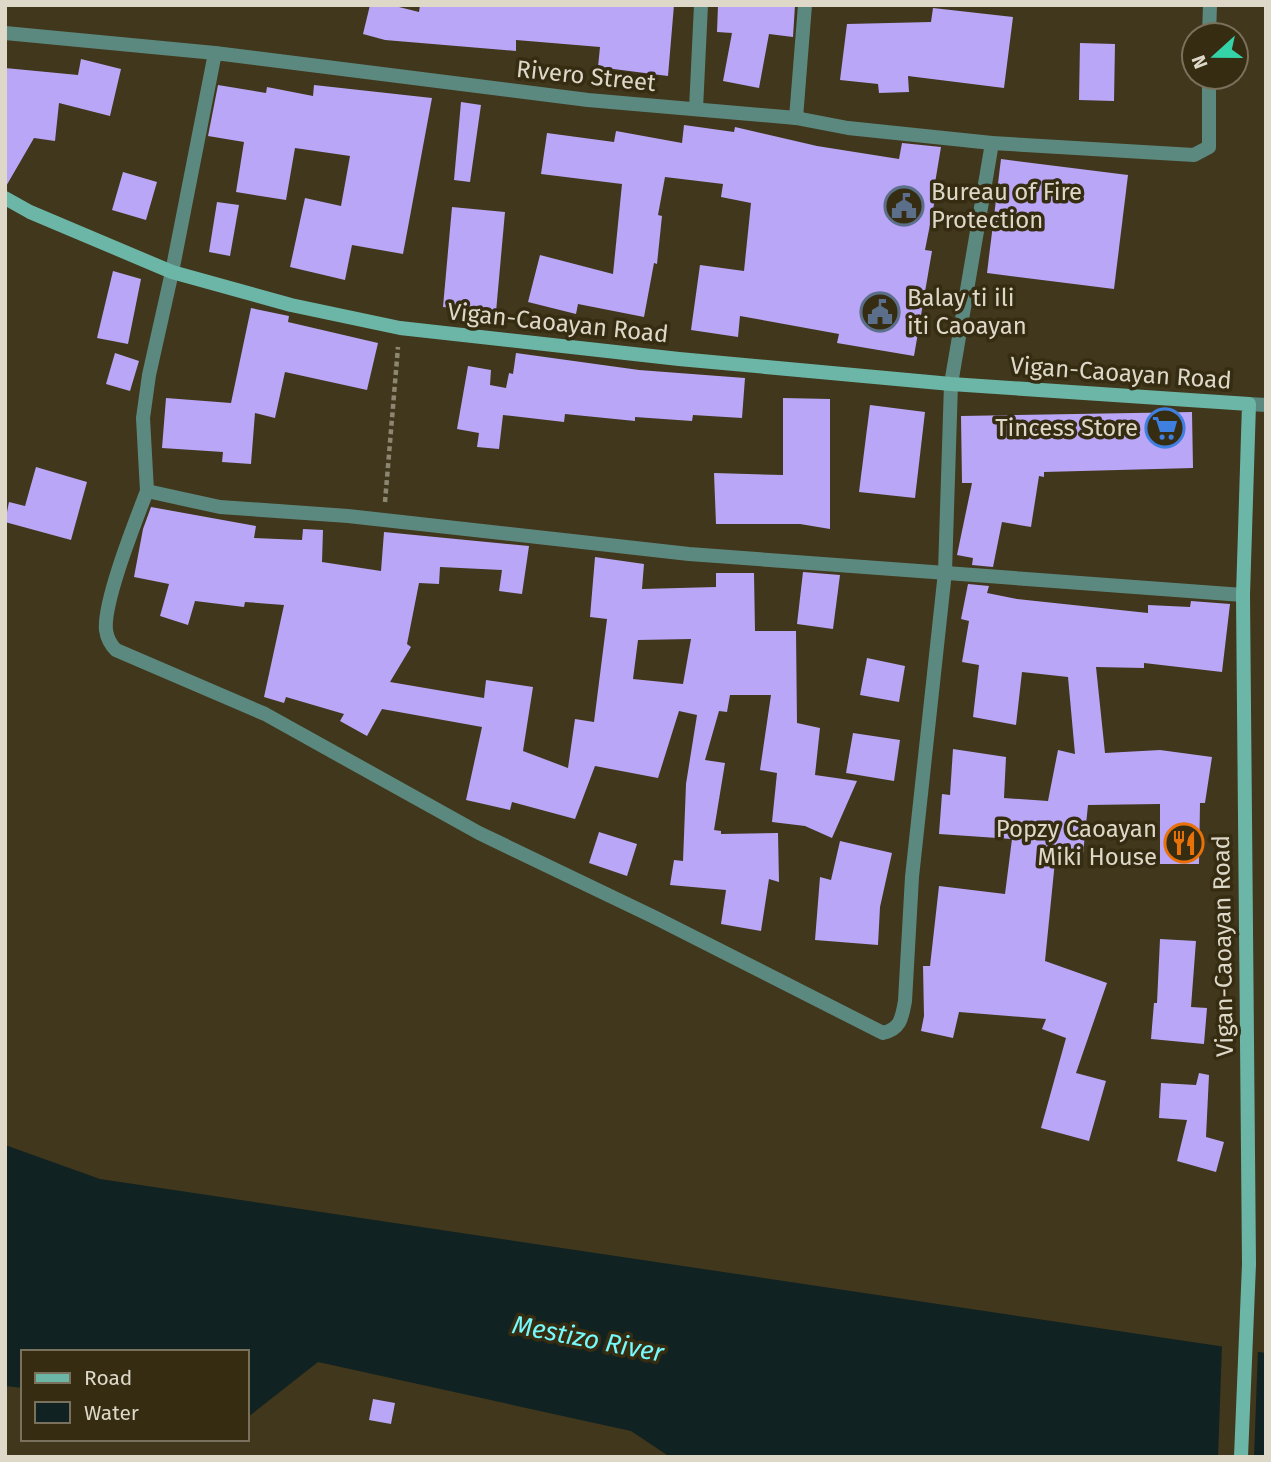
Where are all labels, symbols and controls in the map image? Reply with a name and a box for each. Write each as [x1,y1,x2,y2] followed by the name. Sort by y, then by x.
[1180,21,1250,91] north arrow
[1187,52,1213,72] text: N
[515,55,657,97] street label: Rivero Street
[931,178,1082,234] place label: Bureau of Fire Protection
[883,185,925,227] public building icon: Bureau of Fire Protection
[907,284,1027,340] place label: Balay ti ili iti Caoayan
[859,291,901,333] public building icon: Balay ti ili iti Caoayan
[446,297,670,349] street label: Vigan-Caoayan Road
[1009,351,1233,395] street label: Vigan-Caoayan Road
[1144,407,1186,449] supermarket icon: Tincess Store
[995,414,1138,442] place label: Tincess Store
[996,815,1157,871] place label: Popzy Caoayan Miki House
[1163,822,1205,864] restaurant icon: Popzy Caoayan Miki House
[1207,835,1239,1057] street label: Vigan-Caoayan Road
[510,1309,667,1369] water label: Mestizo River
[21,1350,248,1441] legend
[84,1365,132,1391] text: Road
[84,1400,139,1426] text: Water

